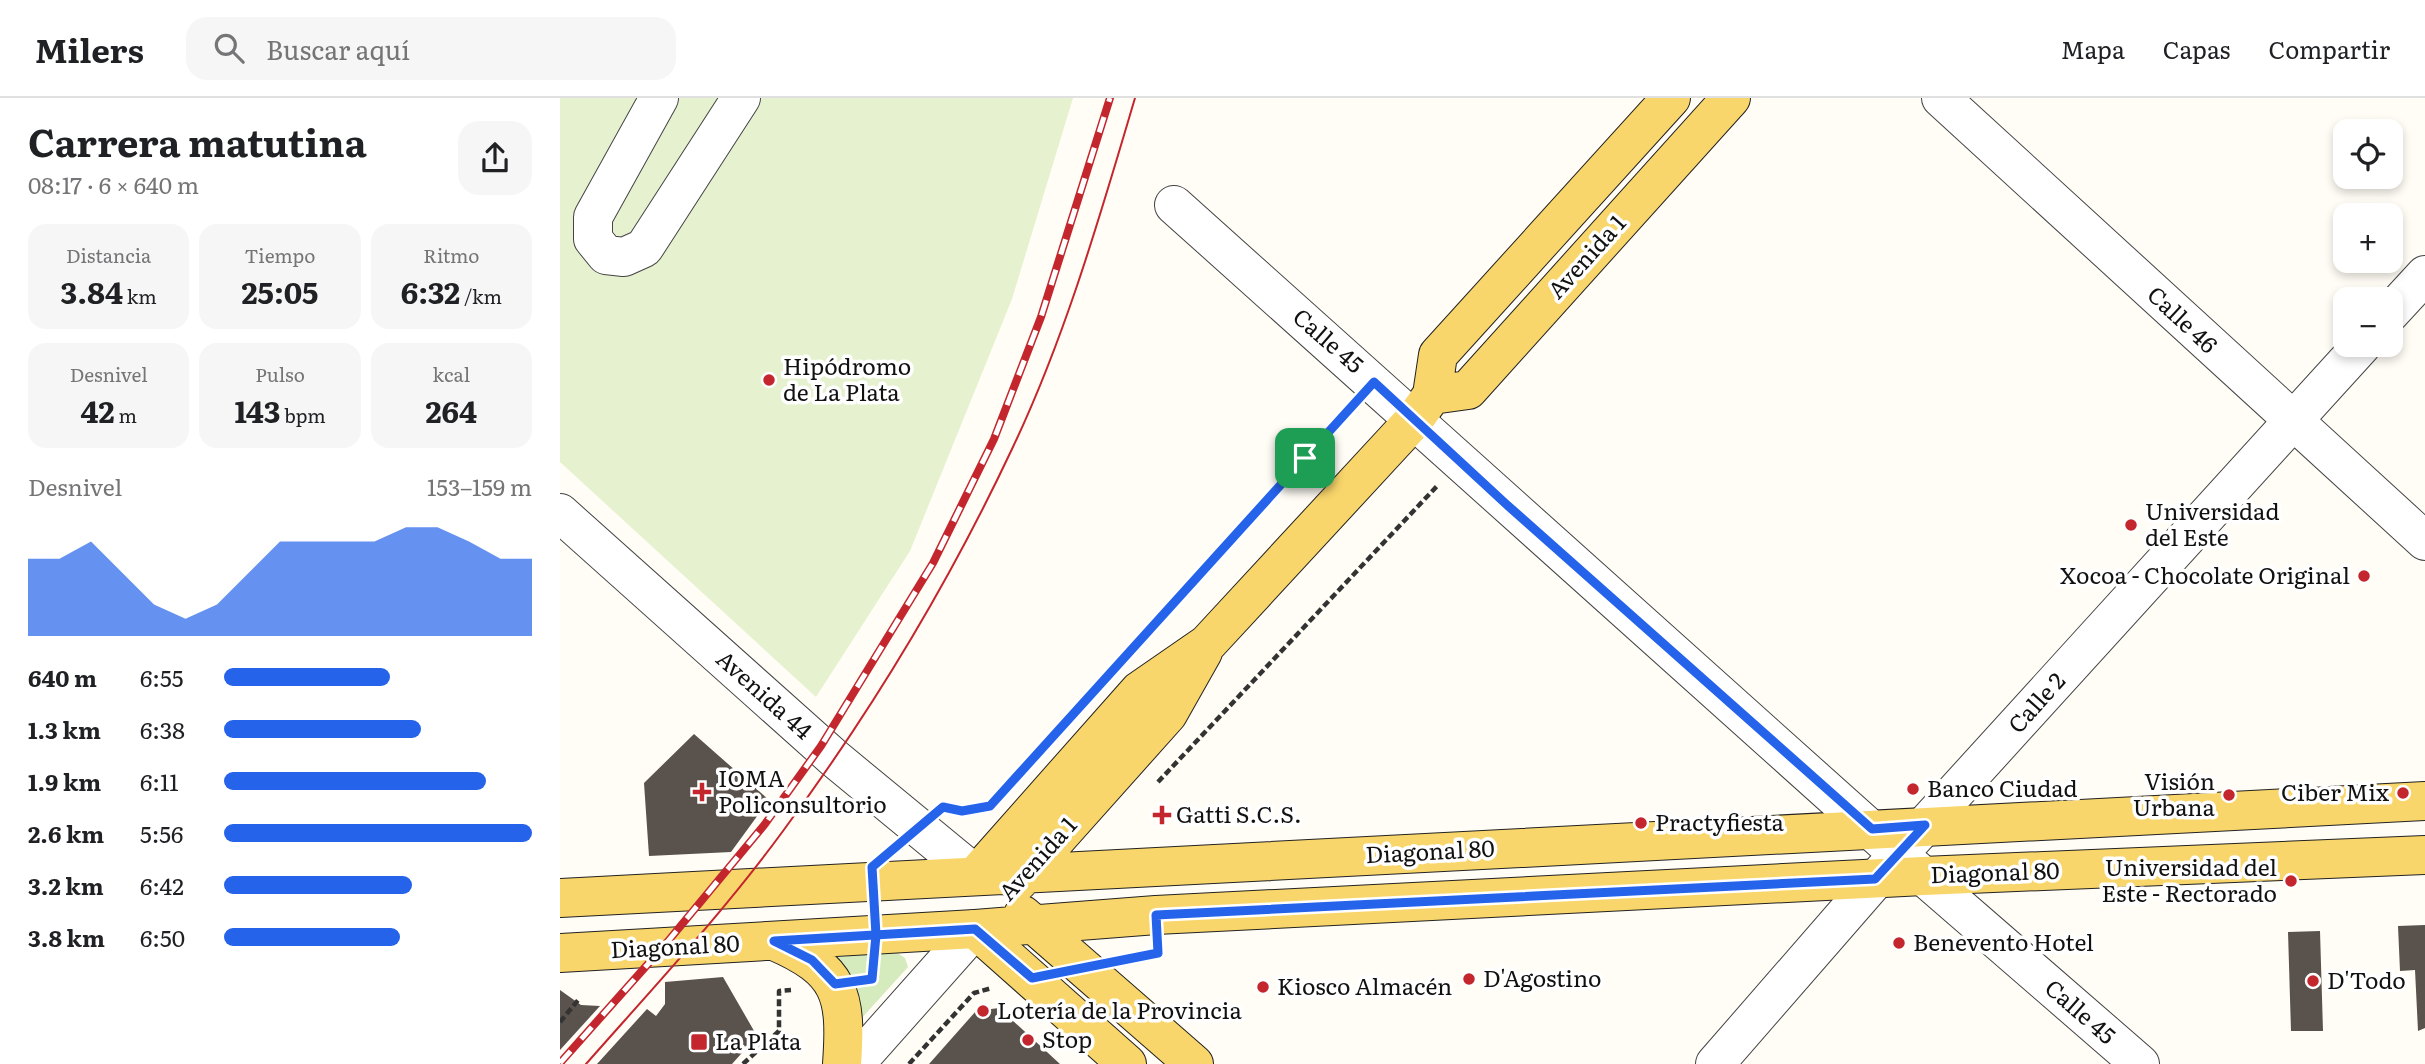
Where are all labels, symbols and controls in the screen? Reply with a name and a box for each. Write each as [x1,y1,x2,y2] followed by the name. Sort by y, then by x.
[186,17,676,80] search box
[35,24,144,73] text: Milers
[210,29,248,67] icon: search
[266,29,410,68] text: Buscar aquí
[2061,31,2125,66] text: Mapa
[2163,31,2230,66] text: Capas
[2268,31,2390,66] text: Compartir
[28,112,367,169] text: Carrera matutina
[2333,119,2403,357] map controls
[2333,119,2403,189] button: locate
[458,121,532,195] button: share
[28,167,199,201] text: 08:17 · 6 × 640 m
[2333,203,2403,273] button: +
[1538,206,1633,305] street label: Avenida 1
[66,241,151,269] text: Distancia
[245,241,315,269] text: Tiempo
[423,241,479,269] text: Ritmo
[61,269,123,313] text: 3.84
[242,269,318,313] text: 25:05
[401,269,460,313] text: 6:32
[2141,277,2226,360] street label: Calle 46
[123,282,157,310] text: km
[460,282,502,310] text: /km
[2333,287,2403,357] button: −
[1286,299,1372,380] street label: Calle 45
[783,348,911,408] place label: Hipódromo de La Plata
[70,360,148,388] text: Desnivel
[255,360,305,388] text: Pulso
[433,360,470,388] text: kcal
[761,372,777,388] marker: Hipódromo de La Plata
[80,388,115,432] text: 42
[234,388,281,432] text: 143
[425,388,477,432] text: 264
[115,401,137,429] text: m
[281,401,326,429] text: bpm
[1275,428,1335,488] pin
[1286,439,1324,477] icon: arrive
[28,469,122,503] text: Desnivel
[427,469,532,503] text: 153–159 m
[2145,493,2279,553] place label: Universidad del Este
[2123,517,2139,533] marker: Universidad del Este
[2060,557,2350,591] place label: Xocoa - Chocolate Original
[2356,568,2372,584] marker: Xocoa - Chocolate Original
[710,641,821,746] street label: Avenida 44
[28,660,97,694] text: 640 m
[140,660,183,694] text: 6:55
[1999,664,2072,740] street label: Calle 2
[28,712,101,746] text: 1.3 km
[140,712,185,746] text: 6:38
[718,760,887,820] place label: IOMA Policonsultorio
[2133,763,2216,823] place label: Visión Urbana
[28,764,101,798] text: 1.9 km
[140,764,179,798] text: 6:11
[1927,770,2078,804] place label: Banco Ciudad
[2281,774,2389,808] place label: Ciber Mix
[1905,781,1921,797] marker: Banco Ciudad
[692,782,712,802] marker: IOMA Policonsultorio
[2395,785,2411,801] marker: Ciber Mix
[2221,787,2237,803] marker: Visión Urbana
[1176,796,1302,830] place label: Gatti S.C.S.
[1655,804,1784,838] place label: Practyfiesta
[1154,807,1170,823] marker: Gatti S.C.S.
[989,808,1084,907] street label: Avenida 1
[1633,815,1649,831] marker: Practyfiesta
[28,816,104,850] text: 2.6 km
[140,816,183,850] text: 5:56
[1365,830,1495,870] street label: Diagonal 80
[2101,849,2277,909] place label: Universidad del Este - Rectorado
[1930,852,2060,890] street label: Diagonal 80
[28,868,104,902] text: 3.2 km
[140,868,184,902] text: 6:42
[2283,873,2299,889] marker: Universidad del Este - Rectorado
[28,920,105,954] text: 3.8 km
[140,920,185,954] text: 6:50
[1913,924,2094,958] place label: Benevento Hotel
[610,925,740,965] street label: Diagonal 80
[1891,935,1907,951] marker: Benevento Hotel
[1483,960,1602,994] place label: D'Agostino
[2327,962,2406,996] place label: D'Todo
[1277,968,1452,1002] place label: Kiosco Almacén
[2038,970,2124,1051] street label: Calle 45
[1461,971,1477,987] marker: D'Agostino
[2305,973,2321,989] marker: D'Todo
[1255,979,1271,995] marker: Kiosco Almacén
[997,992,1242,1026] place label: Lotería de la Provincia
[975,1003,991,1019] marker: Lotería de la Provincia
[1042,1021,1092,1055] place label: Stop
[715,1023,802,1057] place label: La Plata
[689,1032,709,1052] marker: La Plata
[1020,1032,1036,1048] marker: Stop

